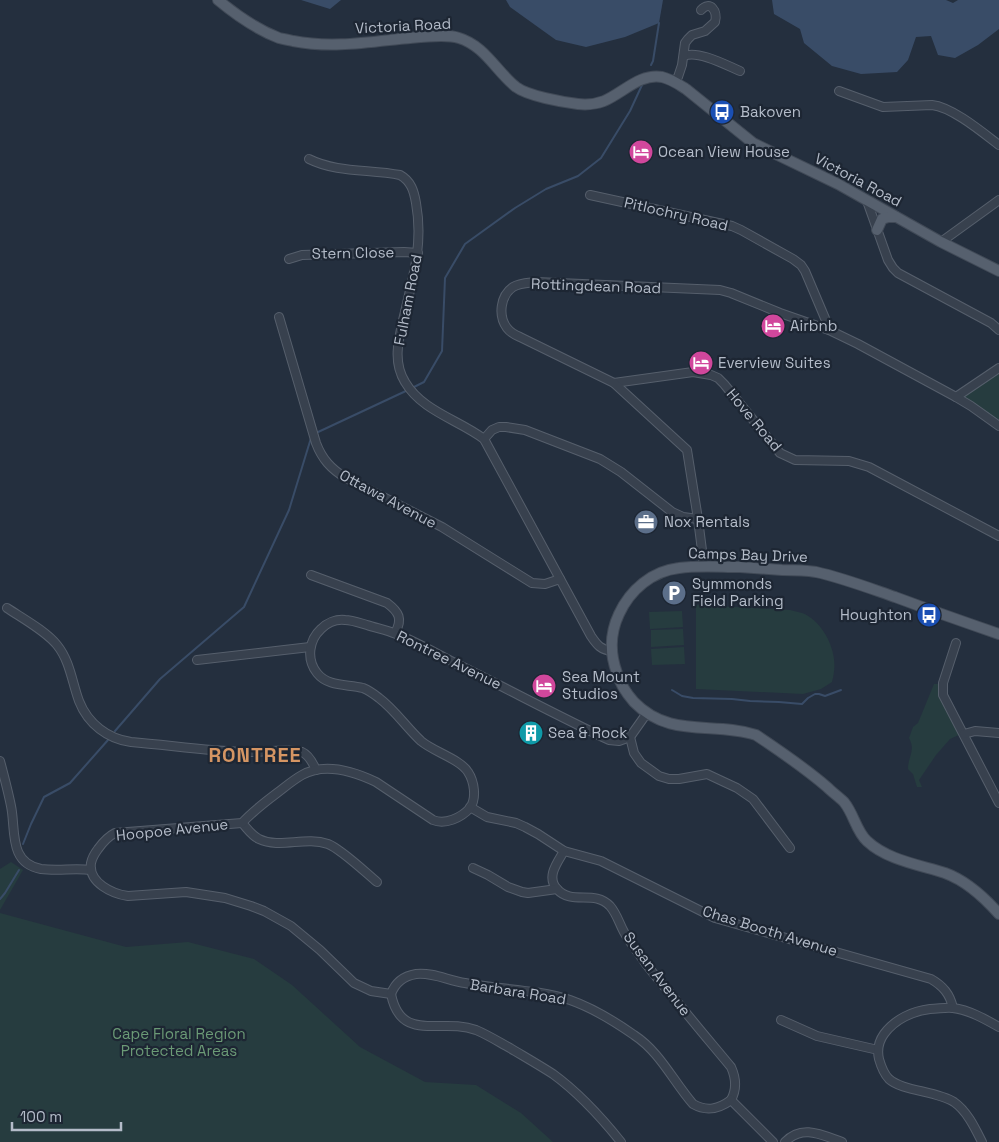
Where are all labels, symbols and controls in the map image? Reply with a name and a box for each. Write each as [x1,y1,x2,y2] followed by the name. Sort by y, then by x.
[354,13,451,38] street label: Victoria Road
[709,99,735,125] bus stop icon: Bakoven
[740,102,801,121] place label: Bakoven
[628,139,654,165] hotel icon: Ocean View House
[658,142,790,161] place label: Ocean View House
[811,149,905,211] street label: Victoria Road
[622,192,730,235] street label: Pitlochry Road
[311,242,395,263] street label: Stern Close
[389,253,426,347] street label: Fulham Road
[531,274,661,297] street label: Rottingdean Road
[760,313,786,339] hotel icon: Airbnb
[790,316,837,335] place label: Airbnb
[688,350,714,376] hotel icon: Everview Suites
[718,353,831,372] place label: Everview Suites
[723,384,786,455] street label: Hove Road
[336,465,440,532] street label: Ottawa Avenue
[633,509,659,535] office icon: Nox Rentals
[664,512,750,531] place label: Nox Rentals
[688,543,808,566] street label: Camps Bay Drive
[692,574,784,610] place label: Symmonds Field Parking
[661,580,687,606] parking icon: Symmonds Field Parking
[916,602,942,628] bus stop icon: Houghton
[840,605,912,624] place label: Houghton
[394,626,505,693] street label: Rontree Avenue
[562,667,640,703] place label: Sea Mount Studios
[531,673,557,699] hotel icon: Sea Mount Studios
[518,720,544,746] building icon: Sea & Rock
[548,723,627,742] place label: Sea & Rock
[208,742,302,768] district label: RONTREE
[115,814,229,845] street label: Hoopoe Avenue
[700,901,840,960] street label: Chas Booth Avenue
[620,928,695,1020] street label: Susan Avenue
[469,975,568,1008] street label: Barbara Road
[112,1024,246,1060] park label: Cape Floral Region Protected Areas
[12,1100,121,1132] scale bar
[20,1107,62,1126] text: 100 m

